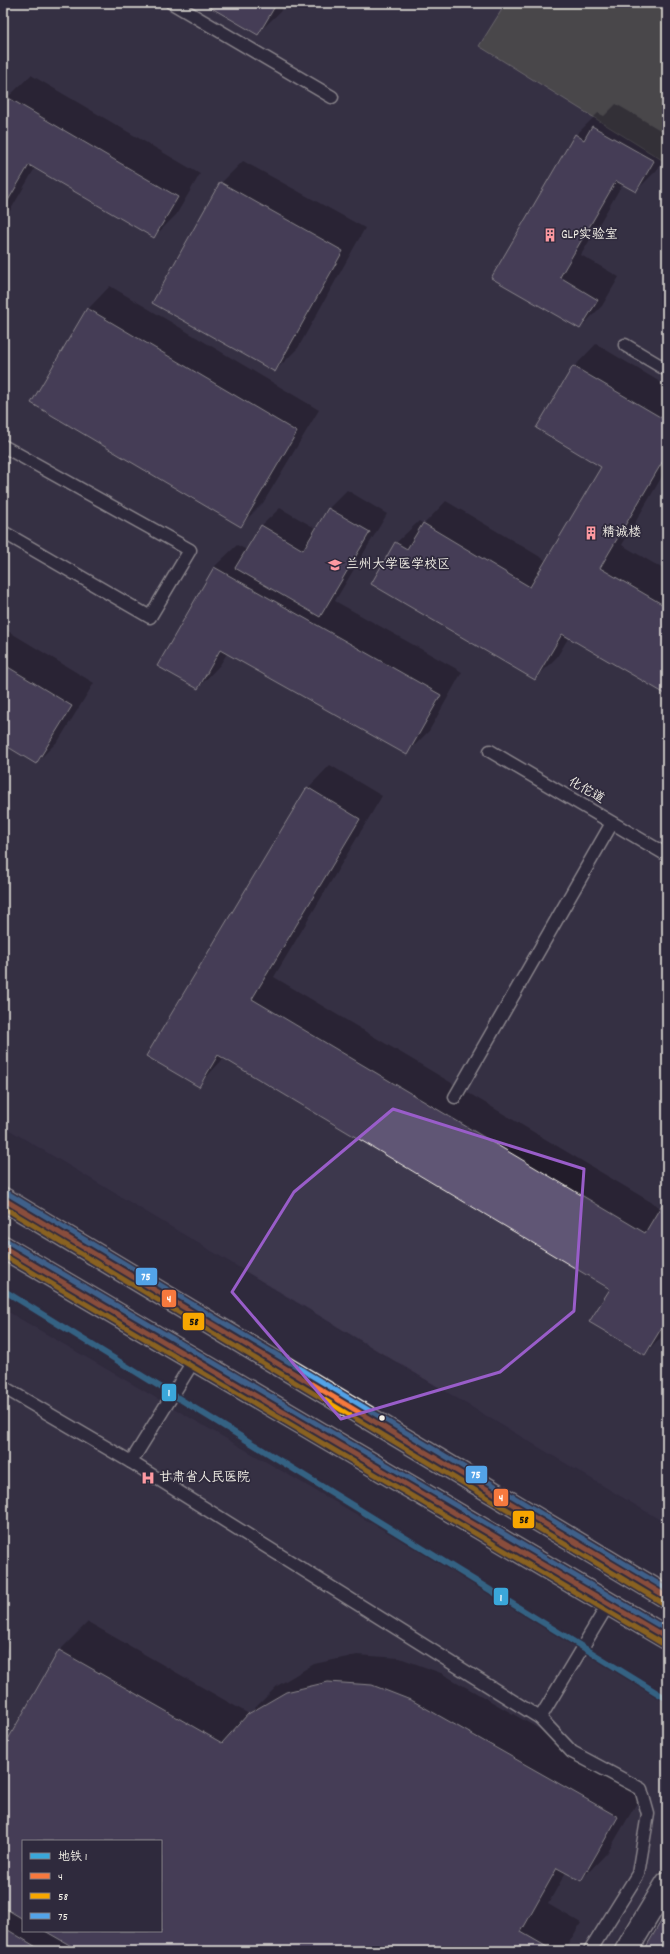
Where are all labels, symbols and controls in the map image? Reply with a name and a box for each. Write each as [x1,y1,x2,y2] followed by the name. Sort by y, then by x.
[561,226,618,245] place label: GLP实验室
[542,227,558,243] building icon: GLP实验室
[602,524,641,543] place label: 精诚楼
[583,525,599,541] building icon: 精诚楼
[346,556,450,575] place label: 兰州大学医学校区
[327,557,343,573] school or university icon: 兰州大学医学校区
[564,773,608,809] street label: 化佗道
[135,1267,158,1286] line badge: 75
[141,1270,151,1286] text: 75
[161,1289,177,1308] line badge: 4
[167,1292,171,1308] text: 4
[182,1312,205,1331] line badge: 58
[189,1315,199,1331] text: 58
[161,1383,177,1402] line badge: 1
[168,1386,170,1402] text: 1
[377,1413,387,1423] unlabelled marker
[465,1465,488,1484] line badge: 75
[471,1468,481,1484] text: 75
[159,1469,250,1488] place label: 甘肃省人民医院
[140,1470,156,1486] hospital icon: 甘肃省人民医院
[493,1488,509,1507] line badge: 4
[499,1491,503,1507] text: 4
[512,1510,535,1529] line badge: 58
[519,1513,529,1529] text: 58
[493,1587,509,1606] line badge: 1
[500,1591,502,1607] text: 1
[22,1840,162,1932] legend
[58,1849,87,1866] text: 地铁 1
[58,1869,63,1886] text: 4
[58,1889,69,1906] text: 58
[58,1909,68,1926] text: 75

